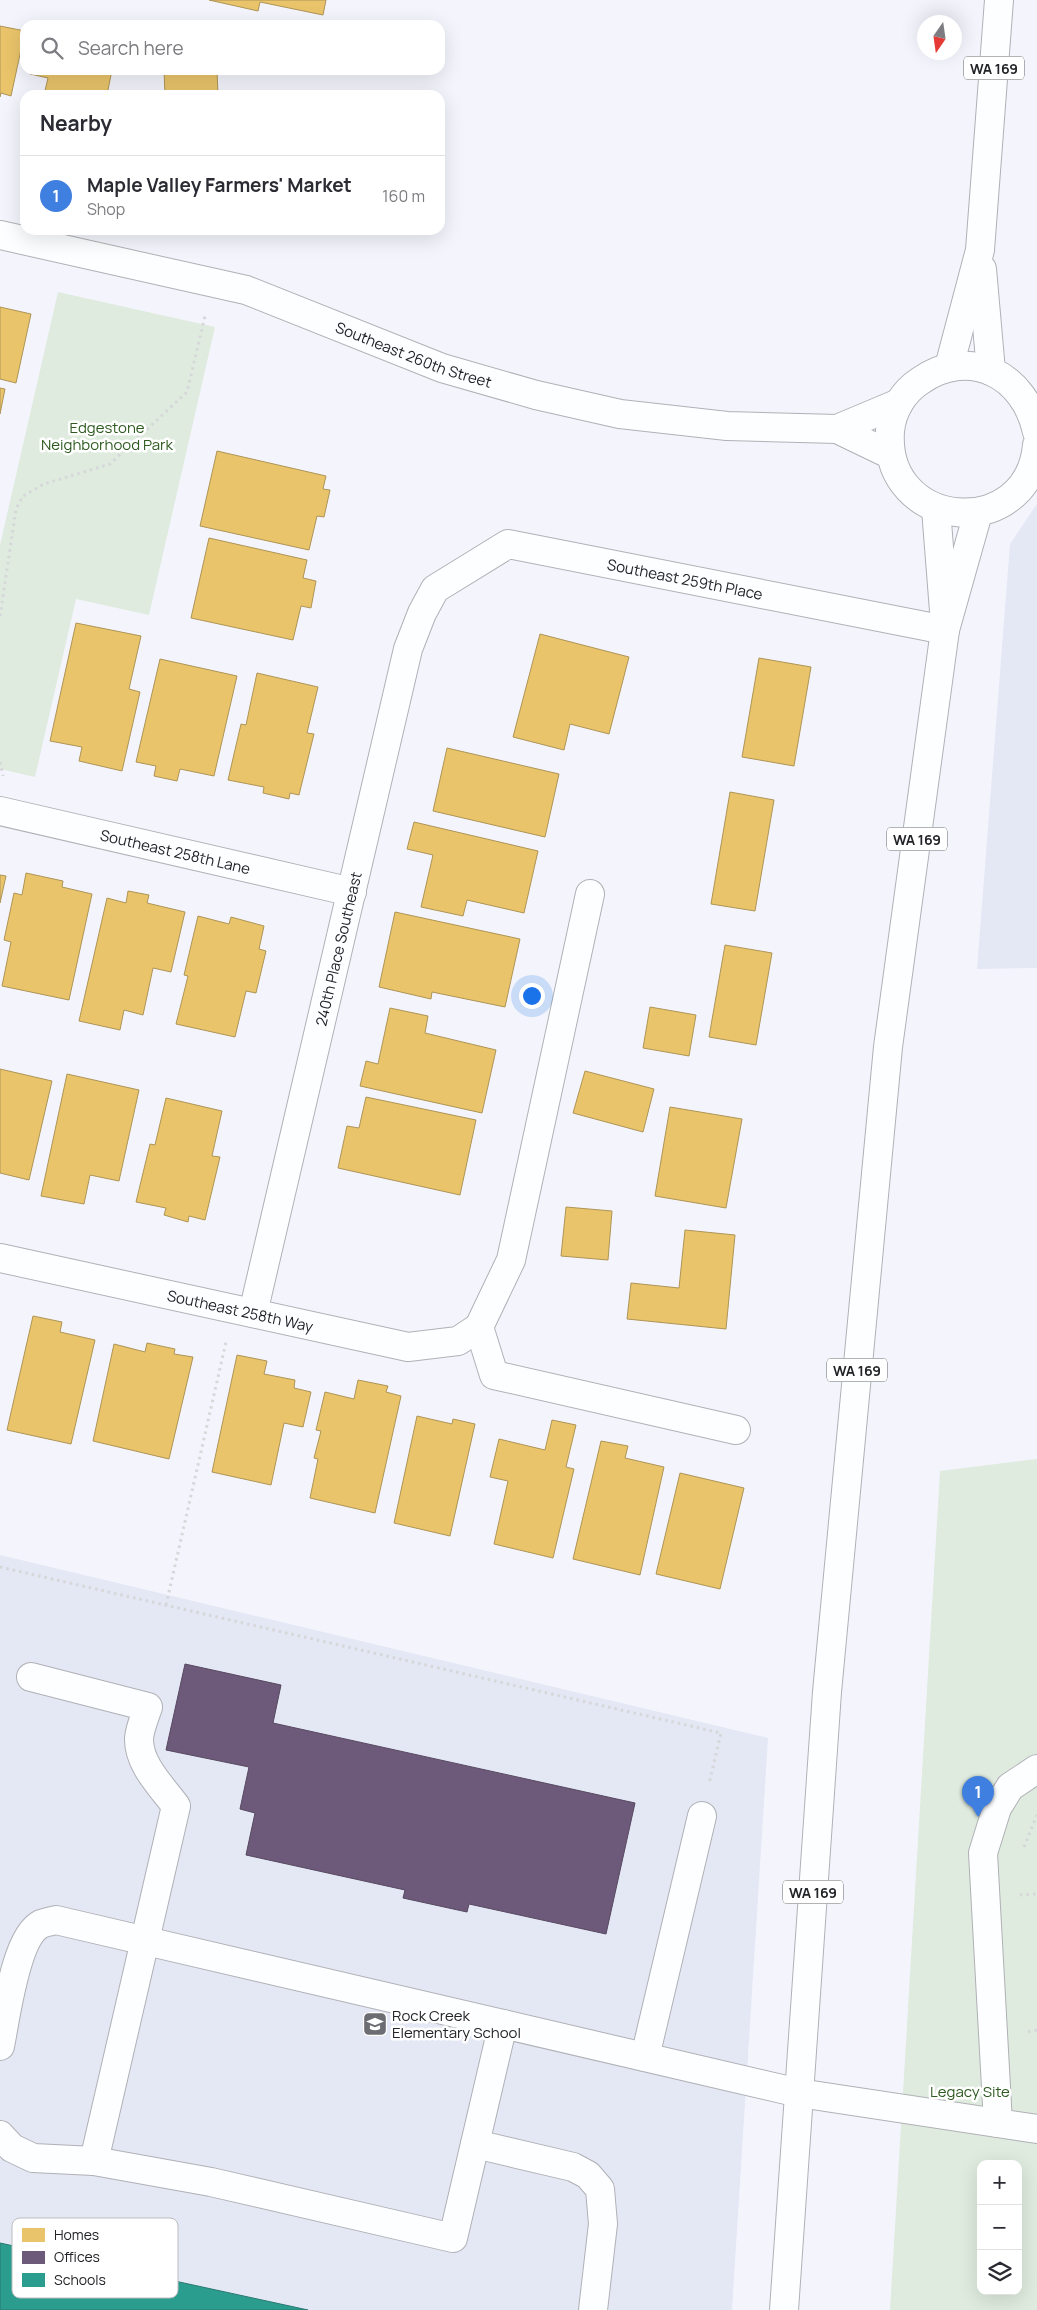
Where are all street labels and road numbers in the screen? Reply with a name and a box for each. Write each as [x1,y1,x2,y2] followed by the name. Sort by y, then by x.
[964,56,1024,80] road number: WA 169
[333,316,494,392] street label: Southeast 260th Street
[605,553,765,604] street label: Southeast 259th Place
[98,824,253,879] street label: Southeast 258th Lane
[887,828,947,851] road number: WA 169
[310,870,366,1028] street label: 240th Place Southeast
[165,1284,315,1337] street label: Southeast 258th Way
[827,1358,887,1382] road number: WA 169
[783,1880,843,1904] road number: WA 169

